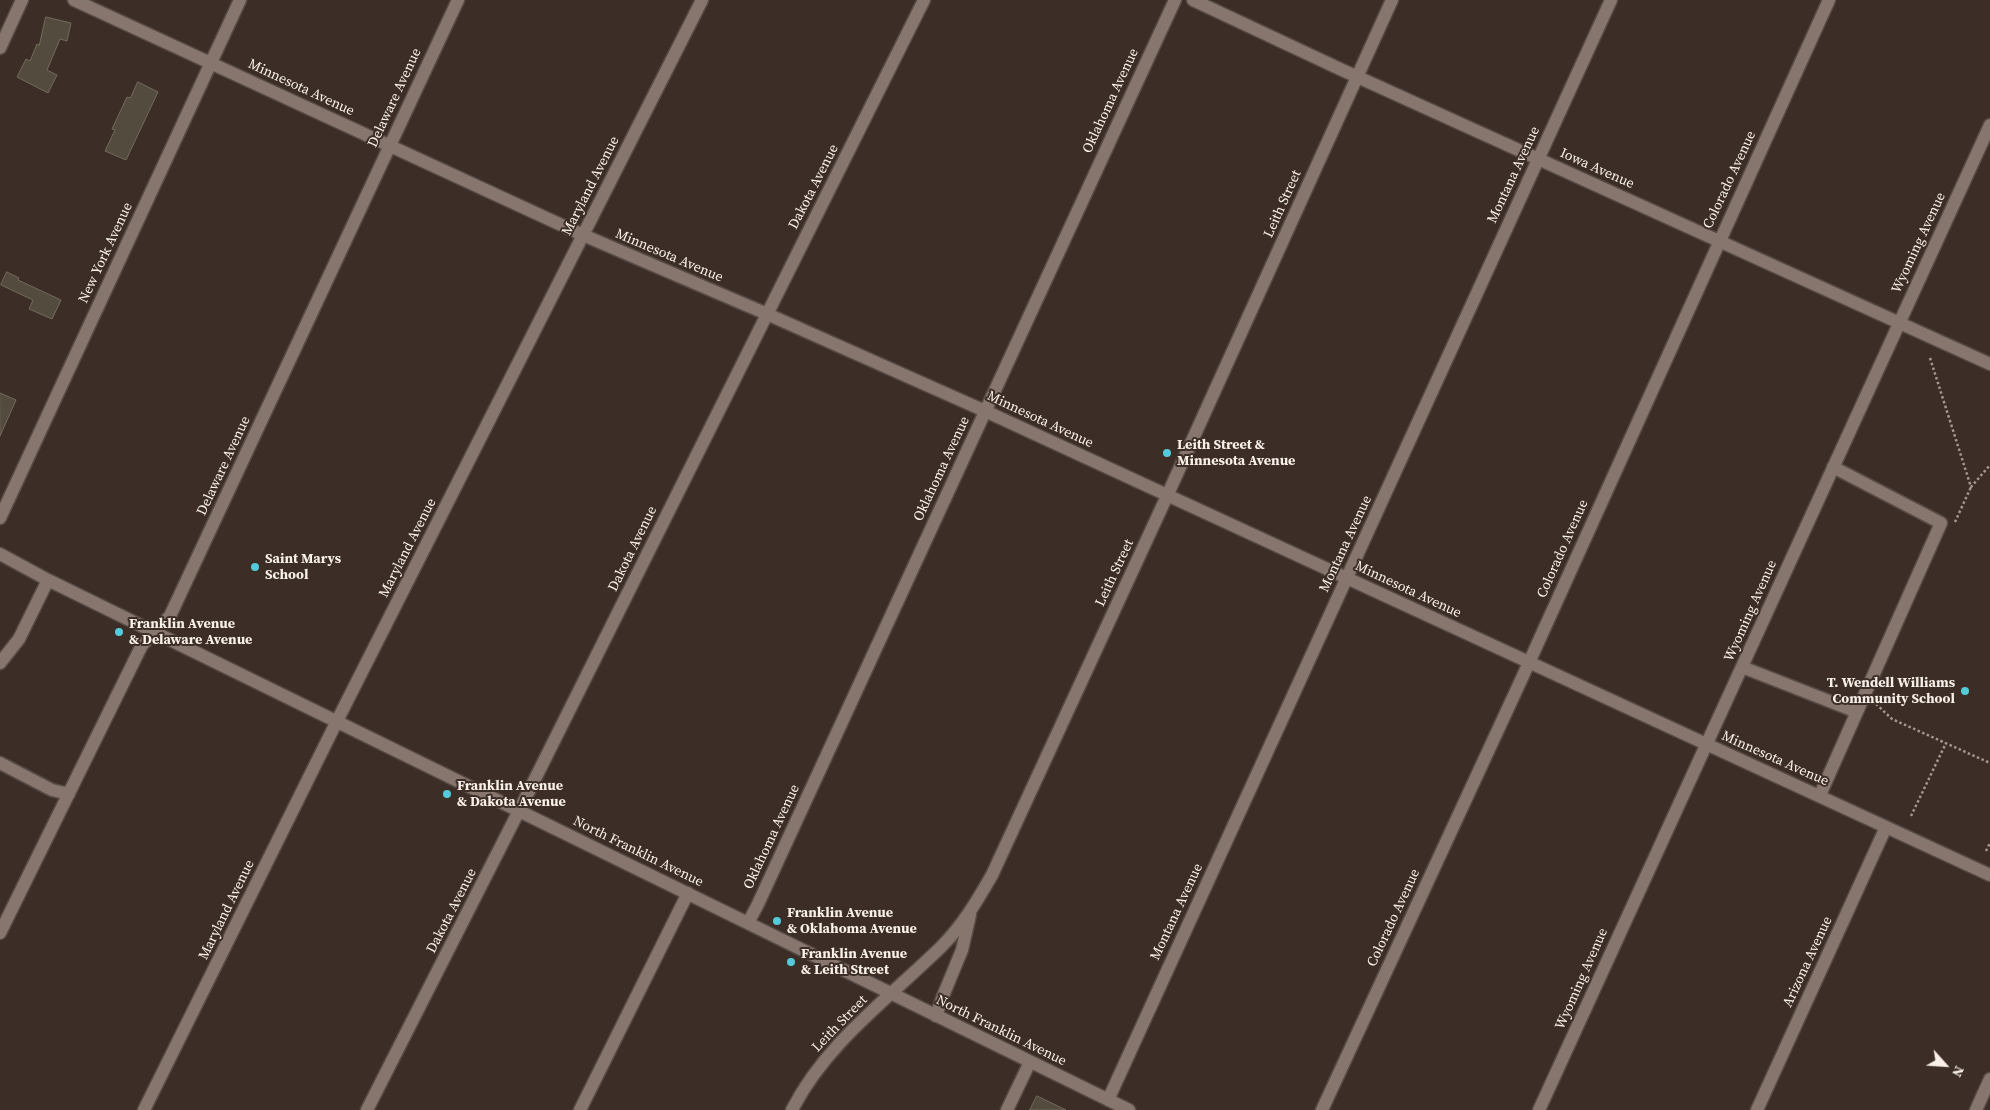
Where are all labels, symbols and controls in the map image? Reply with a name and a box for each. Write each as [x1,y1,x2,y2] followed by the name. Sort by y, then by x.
[365,46,425,150] street label: Delaware Avenue
[1079,46,1143,156] street label: Oklahoma Avenue
[245,56,357,120] street label: Minnesota Avenue
[1484,124,1544,226] street label: Montana Avenue
[1700,128,1760,232] street label: Colorado Avenue
[559,134,623,238] street label: Maryland Avenue
[785,142,843,232] street label: Dakota Avenue
[1557,145,1637,193] street label: Iowa Avenue
[1261,168,1305,240] street label: Leith Street
[1888,190,1950,296] street label: Wyoming Avenue
[75,200,137,306] street label: New York Avenue
[613,226,725,286] street label: Minnesota Avenue
[984,388,1096,452] street label: Minnesota Avenue
[194,414,254,518] street label: Delaware Avenue
[910,414,974,524] street label: Oklahoma Avenue
[1177,437,1295,470] place label: Leith Street & Minnesota Avenue
[1161,447,1173,459] marker: Leith Street & Minnesota Avenue
[1316,493,1376,595] street label: Montana Avenue
[376,496,440,600] street label: Maryland Avenue
[1534,497,1592,601] street label: Colorado Avenue
[605,504,661,594] street label: Dakota Avenue
[1092,537,1138,609] street label: Leith Street
[265,551,341,584] place label: Saint Marys School
[1352,558,1464,622] street label: Minnesota Avenue
[1721,558,1781,664] street label: Wyoming Avenue
[249,561,261,573] marker: Saint Marys School
[129,616,252,648] place label: Franklin Avenue & Delaware Avenue
[113,626,125,638] marker: Franklin Avenue & Delaware Avenue
[1827,675,1955,708] place label: T. Wendell Williams Community School
[1959,685,1971,697] marker: T. Wendell Williams Community School
[1719,728,1831,790] street label: Minnesota Avenue
[457,778,566,810] place label: Franklin Avenue & Dakota Avenue
[740,782,804,892] street label: Oklahoma Avenue
[441,788,453,800] marker: Franklin Avenue & Dakota Avenue
[570,813,706,891] street label: North Franklin Avenue
[196,857,258,963] street label: Maryland Avenue
[1147,861,1207,963] street label: Montana Avenue
[423,866,481,956] street label: Dakota Avenue
[1364,866,1424,970] street label: Colorado Avenue
[787,905,917,938] place label: Franklin Avenue & Oklahoma Avenue
[1780,914,1836,1010] street label: Arizona Avenue
[771,915,783,927] marker: Franklin Avenue & Oklahoma Avenue
[1552,926,1612,1032] street label: Wyoming Avenue
[801,946,907,979] place label: Franklin Avenue & Leith Street
[785,956,797,968] marker: Franklin Avenue & Leith Street
[809,992,871,1056] street label: Leith Street
[933,992,1069,1070] street label: North Franklin Avenue
[1920,1040,1970,1090] north arrow
[1947,1063,1970,1081] text: N

